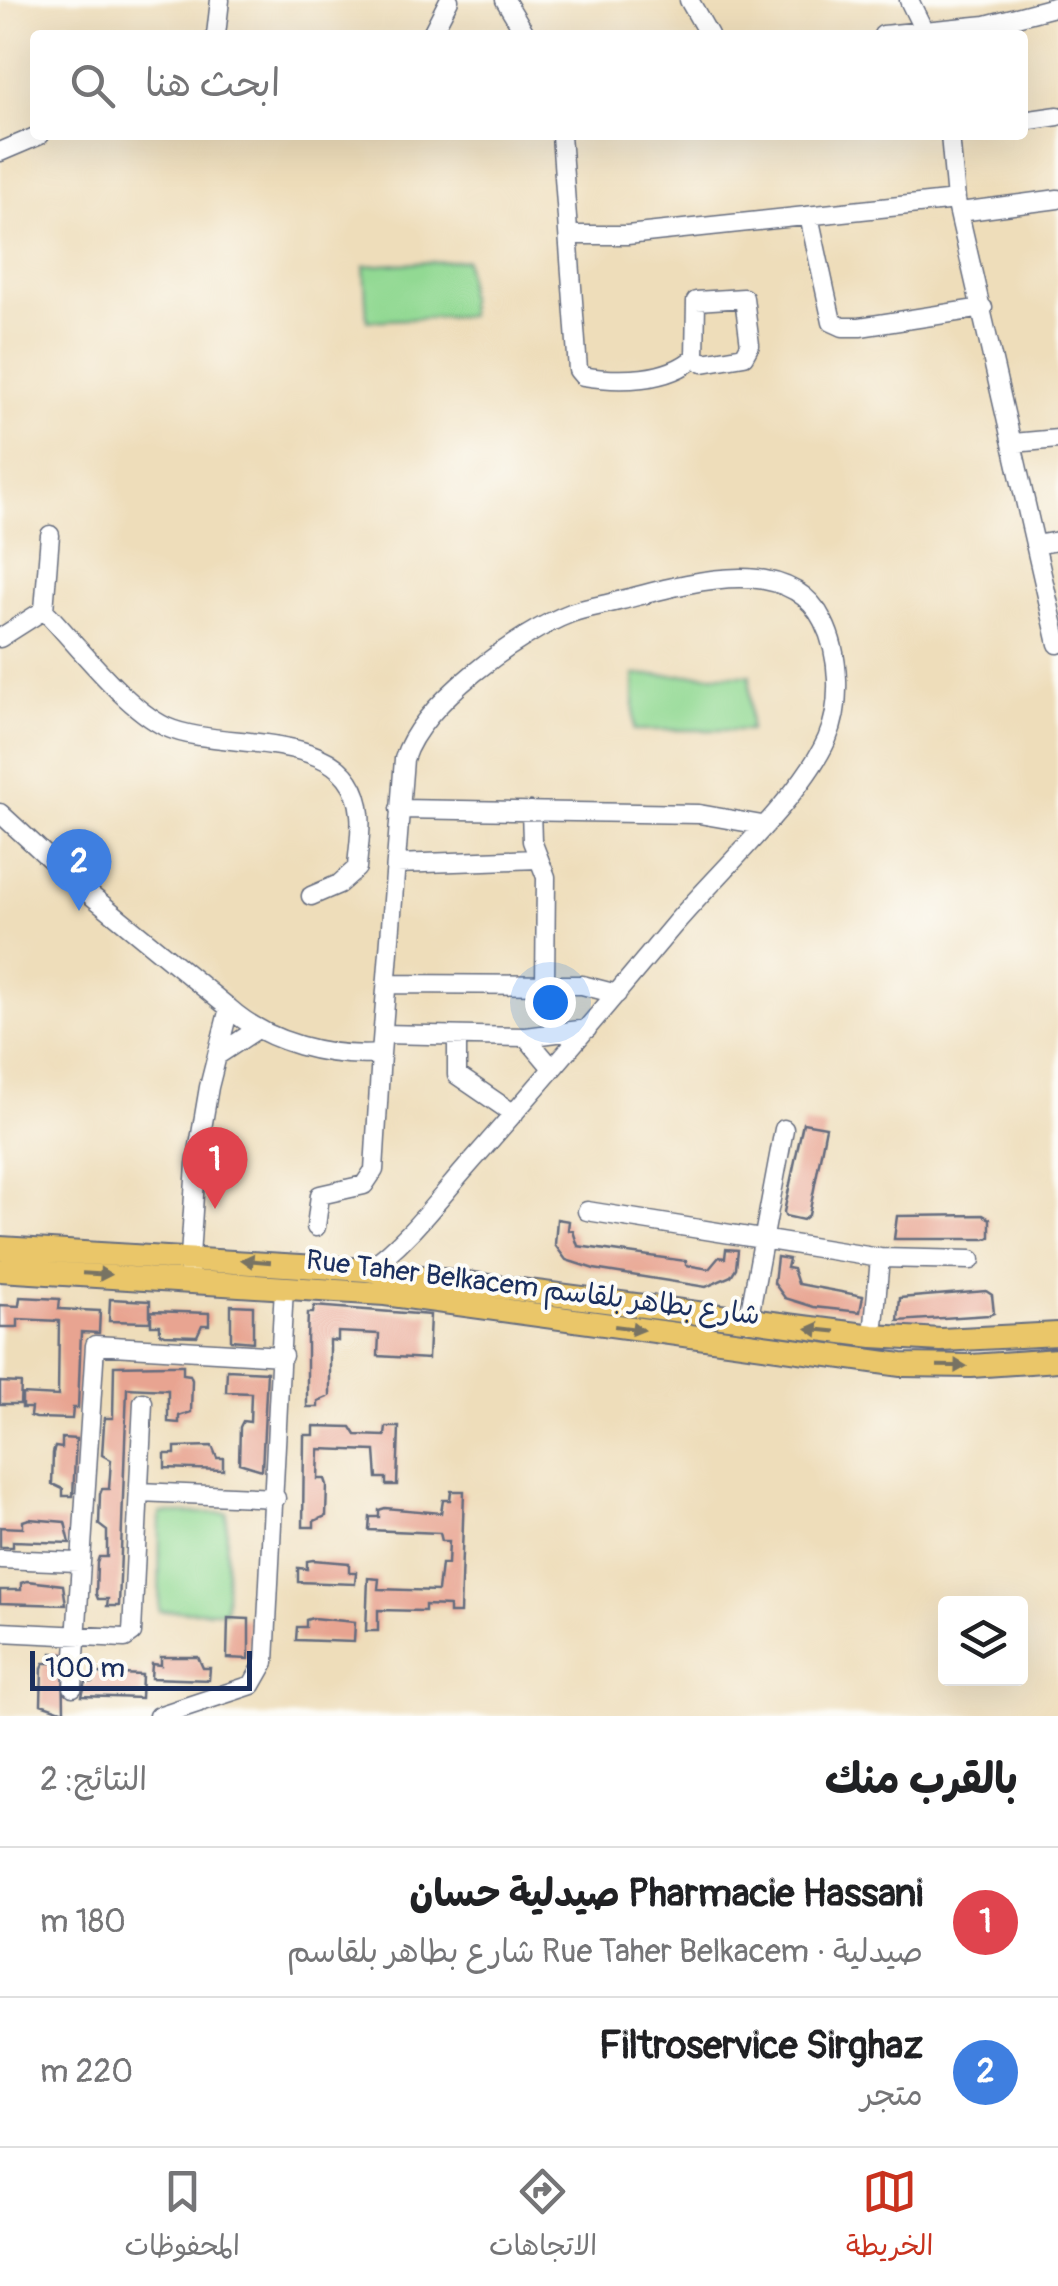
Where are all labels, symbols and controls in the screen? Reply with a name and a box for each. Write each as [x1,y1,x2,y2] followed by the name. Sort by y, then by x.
[30,30,1028,140] search box
[65,58,120,113] icon: search
[145,60,280,108] text: ابحث هنا
[46,828,112,911] pin: 2
[525,977,576,1028] your location
[182,1126,248,1209] pin: 1
[304,1243,762,1336] street label: Rue Taher Belkacem شارع بطاهر بلقاسم
[239,1253,271,1269] one-way arrow
[82,1266,114,1282] one-way arrow
[614,1320,646,1336] one-way arrow
[805,1322,837,1338] one-way arrow
[936,1358,968,1374] one-way arrow
[938,1596,1028,1686] map controls
[938,1596,1028,1686] button: layers
[30,1646,252,1690] scale bar
[45,1651,125,1686] text: 100 m
[825,1754,1018,1806] text: بالقرب منك
[40,1760,147,1800] text: النتائج: 2
[409,1870,923,1918] text: Pharmacie Hassani صيدلية حسان
[40,1902,126,1942] text: 180 m
[979,1902,992,1942] text: 1
[287,1932,923,1972] text: صيدلية · Rue Taher Belkacem شارع بطاهر بلقاسم
[599,2022,923,2070] text: Filtroservice Sirghaz
[40,2052,133,2092] text: 220 m
[977,2052,994,2092] text: 2
[860,2075,923,2115] text: متجر
[125,2164,240,2270] tab: المحفوظات
[489,2164,597,2270] tab: الاتجاهات
[846,2164,933,2270] tab: الخريطة

